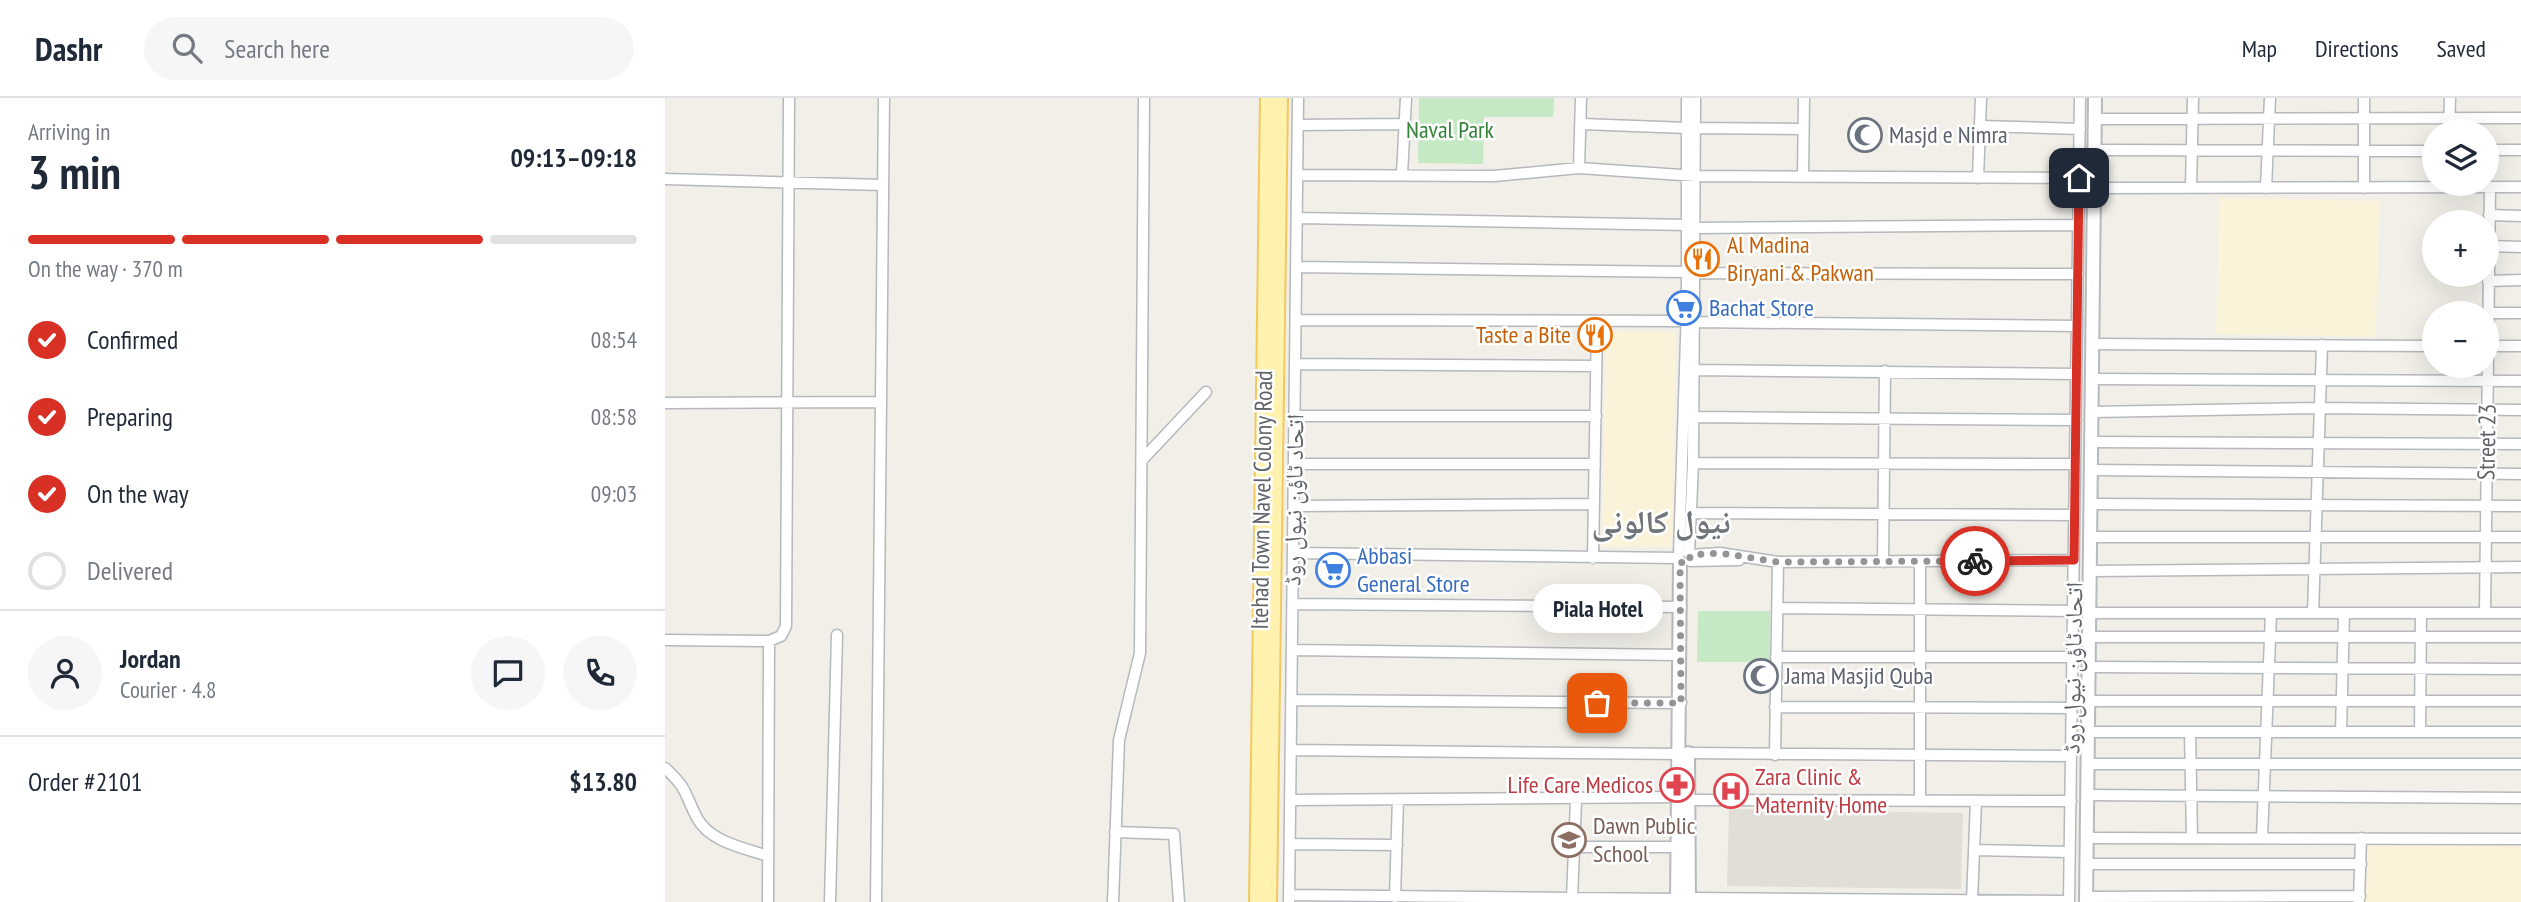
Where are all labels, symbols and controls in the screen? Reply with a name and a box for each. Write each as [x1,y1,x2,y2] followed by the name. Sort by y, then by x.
[144,17,634,80] search box
[35,27,102,70] text: Dashr
[168,29,206,67] icon: search
[224,32,330,65] text: Search here
[2242,33,2277,64] text: Map
[2315,33,2399,64] text: Directions
[2437,33,2486,64] text: Saved
[1406,114,1495,145] park label: Naval Park
[1846,116,1884,154] mosque icon: Masjd e Nimra
[28,117,110,146] text: Arriving in
[1889,119,2008,150] place label: Masjd e Nimra
[2422,119,2499,378] map controls
[2422,119,2499,196] button: layers
[510,141,637,174] text: 09:13–09:18
[28,142,121,202] text: 3 min
[2049,148,2109,208] pin
[2060,159,2098,197] icon: home
[2422,210,2499,287] button: +
[1727,229,1874,288] place label: Al Madina Biryani & Pakwan
[1683,240,1721,278] restaurant icon: Al Madina Biryani & Pakwan
[28,254,183,283] text: On the way · 370 m
[1665,289,1703,327] supermarket icon: Bachat Store
[1709,292,1814,323] place label: Bachat Store
[2422,301,2499,378] button: −
[1576,316,1614,354] restaurant icon: Taste a Bite
[1476,319,1571,350] place label: Taste a Bite
[28,321,66,359] icon: check
[87,323,178,356] text: Confirmed
[591,325,637,354] text: 08:54
[1244,370,1279,630] street label: Itehad Town Navel Colony Road
[28,398,66,436] icon: check
[87,400,173,433] text: Preparing
[591,402,637,431] text: 08:58
[2470,404,2503,480] street label: Street 23
[1277,414,1310,586] street label: اتحاد ٹاؤن نیول روڈ
[28,475,66,513] icon: check
[87,477,189,510] text: On the way
[591,479,637,508] text: 09:03
[1592,500,1730,542] district label: نیول کالونی
[1940,526,2010,596] courier
[1357,540,1470,599] place label: Abbasi General Store
[1956,542,1994,580] icon: bike
[1314,551,1352,589] supermarket icon: Abbasi General Store
[87,554,173,587] text: Delivered
[2056,582,2089,754] street label: اتحاد ٹاؤن نیول روڈ
[1532,584,1662,633] callout: Piala Hotel
[1553,594,1643,623] text: Piala Hotel
[28,636,102,710] button: person
[471,636,545,710] button: chat
[563,636,637,710] button: phone
[120,642,181,675] text: Jordan
[1742,657,1780,695] mosque icon: Jama Masjid Quba
[1784,660,1933,691] place label: Jama Masjid Quba
[1567,673,1627,733] pin
[120,675,216,704] text: Courier · 4.8
[1578,684,1616,722] icon: bag
[1755,761,1887,820] place label: Zara Clinic & Maternity Home
[28,765,143,798] text: Order #2101
[569,765,637,798] text: $13.80
[1658,766,1696,804] pharmacy icon: Life Care Medicos
[1508,769,1653,800] place label: Life Care Medicos
[1712,772,1750,810] hospital icon: Zara Clinic & Maternity Home
[1593,810,1696,869] place label: Dawn Public School
[1550,821,1588,859] school or university icon: Dawn Public School

